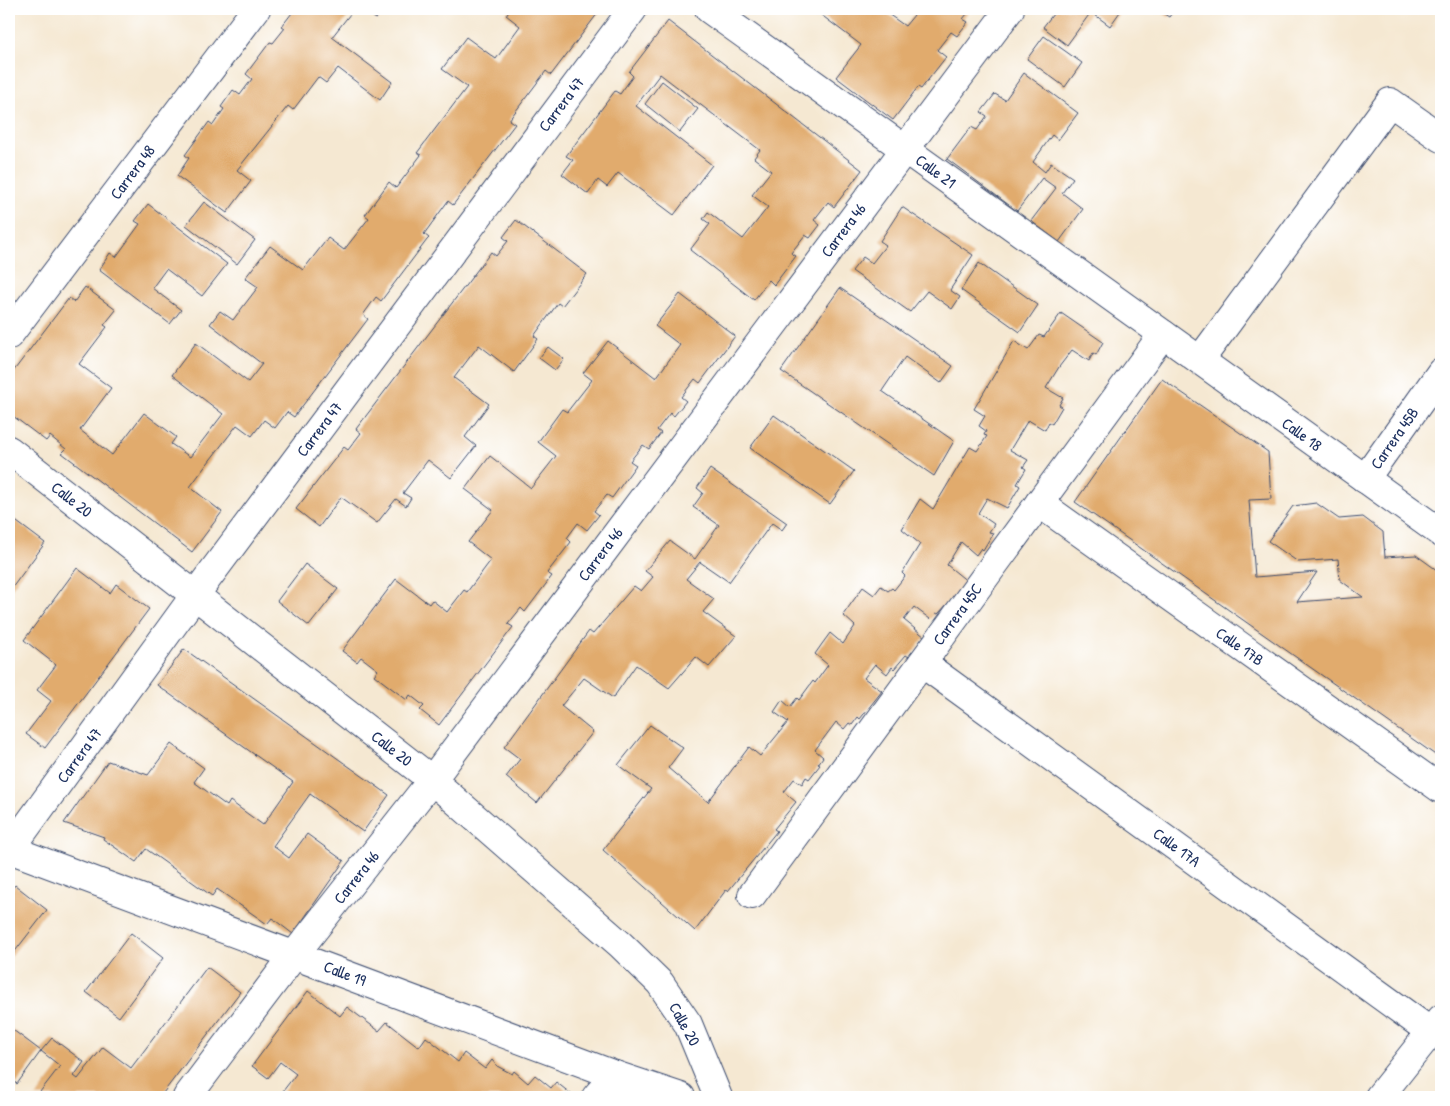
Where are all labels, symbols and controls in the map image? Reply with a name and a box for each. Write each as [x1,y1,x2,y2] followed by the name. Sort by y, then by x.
[533,72,589,136] street label: Carrera 47
[104,140,160,204] street label: Carrera 48
[911,149,961,193] street label: Calle 21
[815,199,871,261] street label: Carrera 46
[291,397,347,461] street label: Carrera 47
[1365,403,1423,473] street label: Carrera 45B
[1277,412,1327,456] street label: Calle 18
[47,476,97,522] street label: Calle 20
[572,523,628,585] street label: Carrera 46
[927,578,987,649] street label: Carrera 45C
[1212,622,1268,670] street label: Calle 17B
[51,723,107,787] street label: Carrera 47
[367,725,417,771] street label: Calle 20
[1149,822,1205,872] street label: Calle 17A
[328,846,384,908] street label: Carrera 46
[321,955,369,991] street label: Calle 19
[664,998,706,1050] street label: Calle 20

